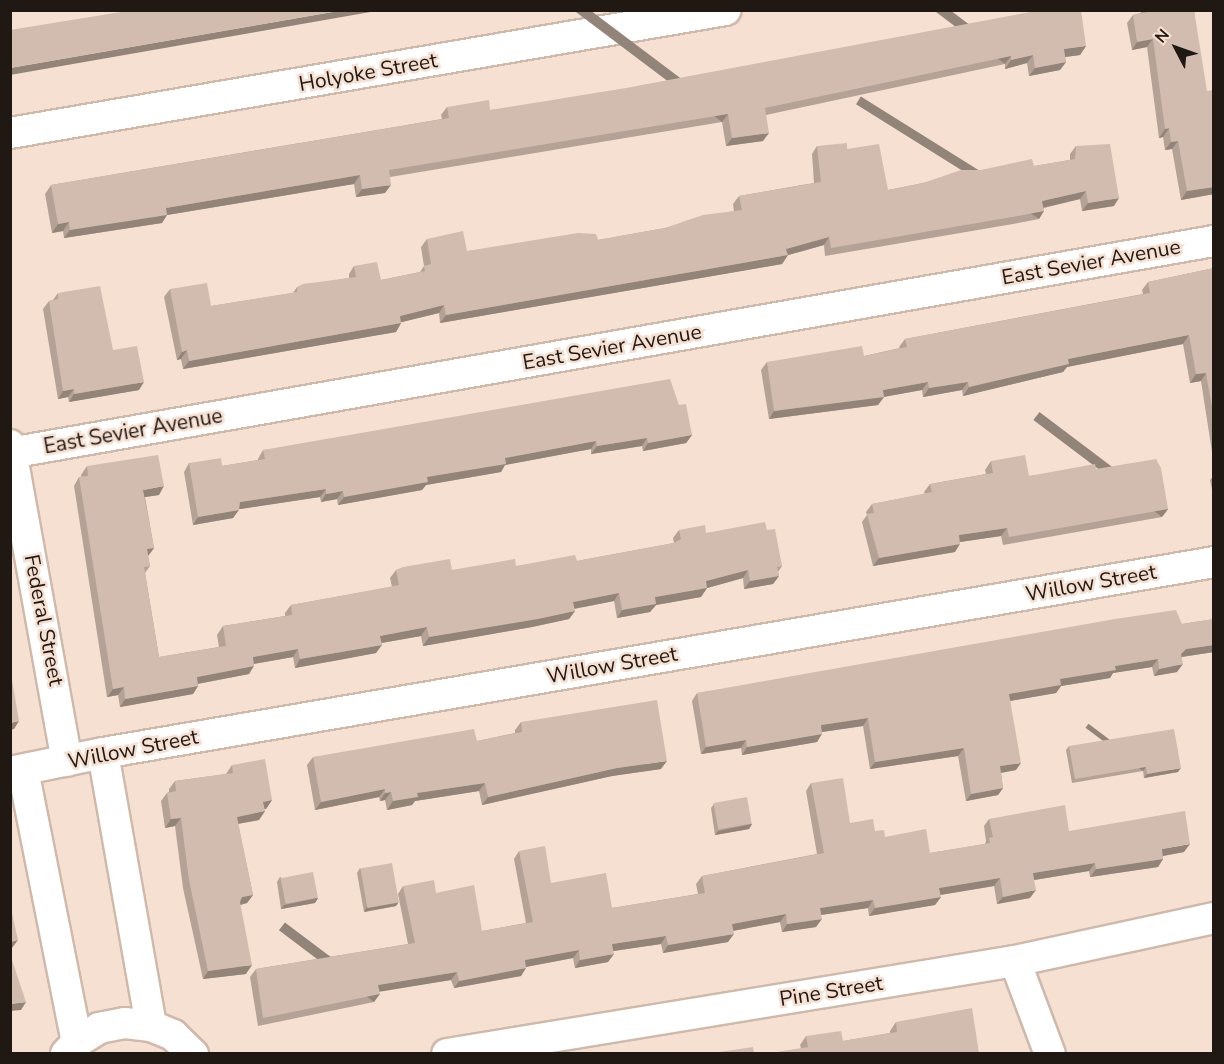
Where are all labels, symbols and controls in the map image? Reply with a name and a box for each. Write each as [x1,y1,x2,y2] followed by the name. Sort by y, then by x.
[1146,18,1206,78] north arrow
[1150,24,1175,48] text: N
[297,47,439,97] street label: Holyoke Street
[1000,234,1182,290] street label: East Sevier Avenue
[521,319,703,375] street label: East Sevier Avenue
[42,403,224,459] street label: East Sevier Avenue
[19,552,69,688] street label: Federal Street
[1024,559,1158,607] street label: Willow Street
[545,641,679,689] street label: Willow Street
[66,724,200,774] street label: Willow Street
[778,970,884,1012] street label: Pine Street

